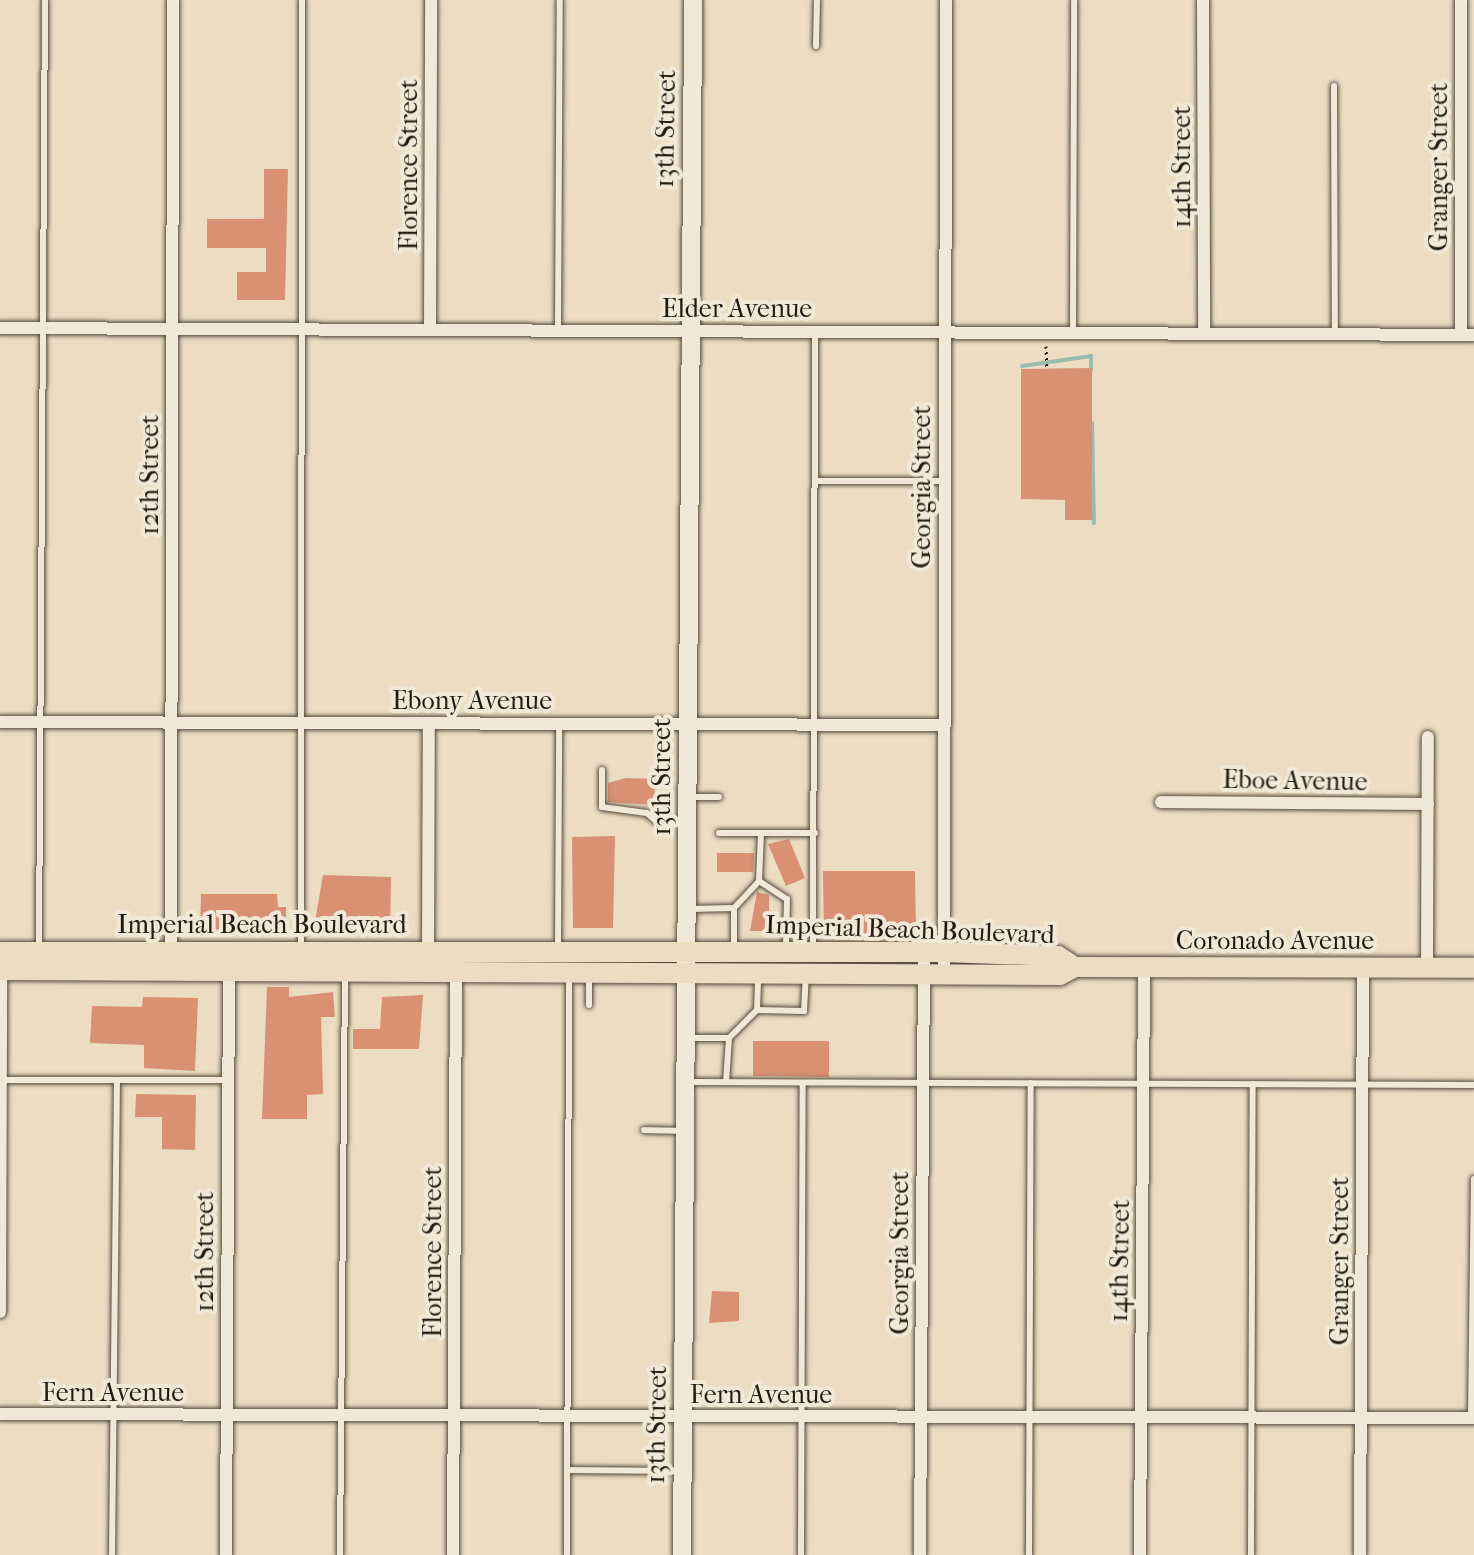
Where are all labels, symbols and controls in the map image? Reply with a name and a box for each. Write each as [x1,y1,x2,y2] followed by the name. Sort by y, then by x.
[649,70,683,188] street label: 13th Street
[393,79,425,251] street label: Florence Street
[1423,83,1455,251] street label: Granger Street
[1166,106,1198,228] street label: 14th Street
[662,293,812,325] street label: Elder Avenue
[906,405,938,569] street label: Georgia Street
[134,415,166,535] street label: 12th Street
[392,685,552,717] street label: Ebony Avenue
[646,718,678,836] street label: 13th Street
[1222,764,1368,798] street label: Eboe Avenue
[117,909,407,941] street label: Imperial Beach Boulevard
[765,909,1055,951] street label: Imperial Beach Boulevard
[1176,925,1374,957] street label: Coronado Avenue
[417,1166,449,1338] street label: Florence Street
[884,1171,916,1335] street label: Georgia Street
[1324,1177,1356,1345] street label: Granger Street
[189,1192,221,1312] street label: 12th Street
[1103,1199,1137,1323] street label: 14th Street
[640,1366,674,1484] street label: 13th Street
[42,1377,184,1409] street label: Fern Avenue
[690,1379,832,1411] street label: Fern Avenue

